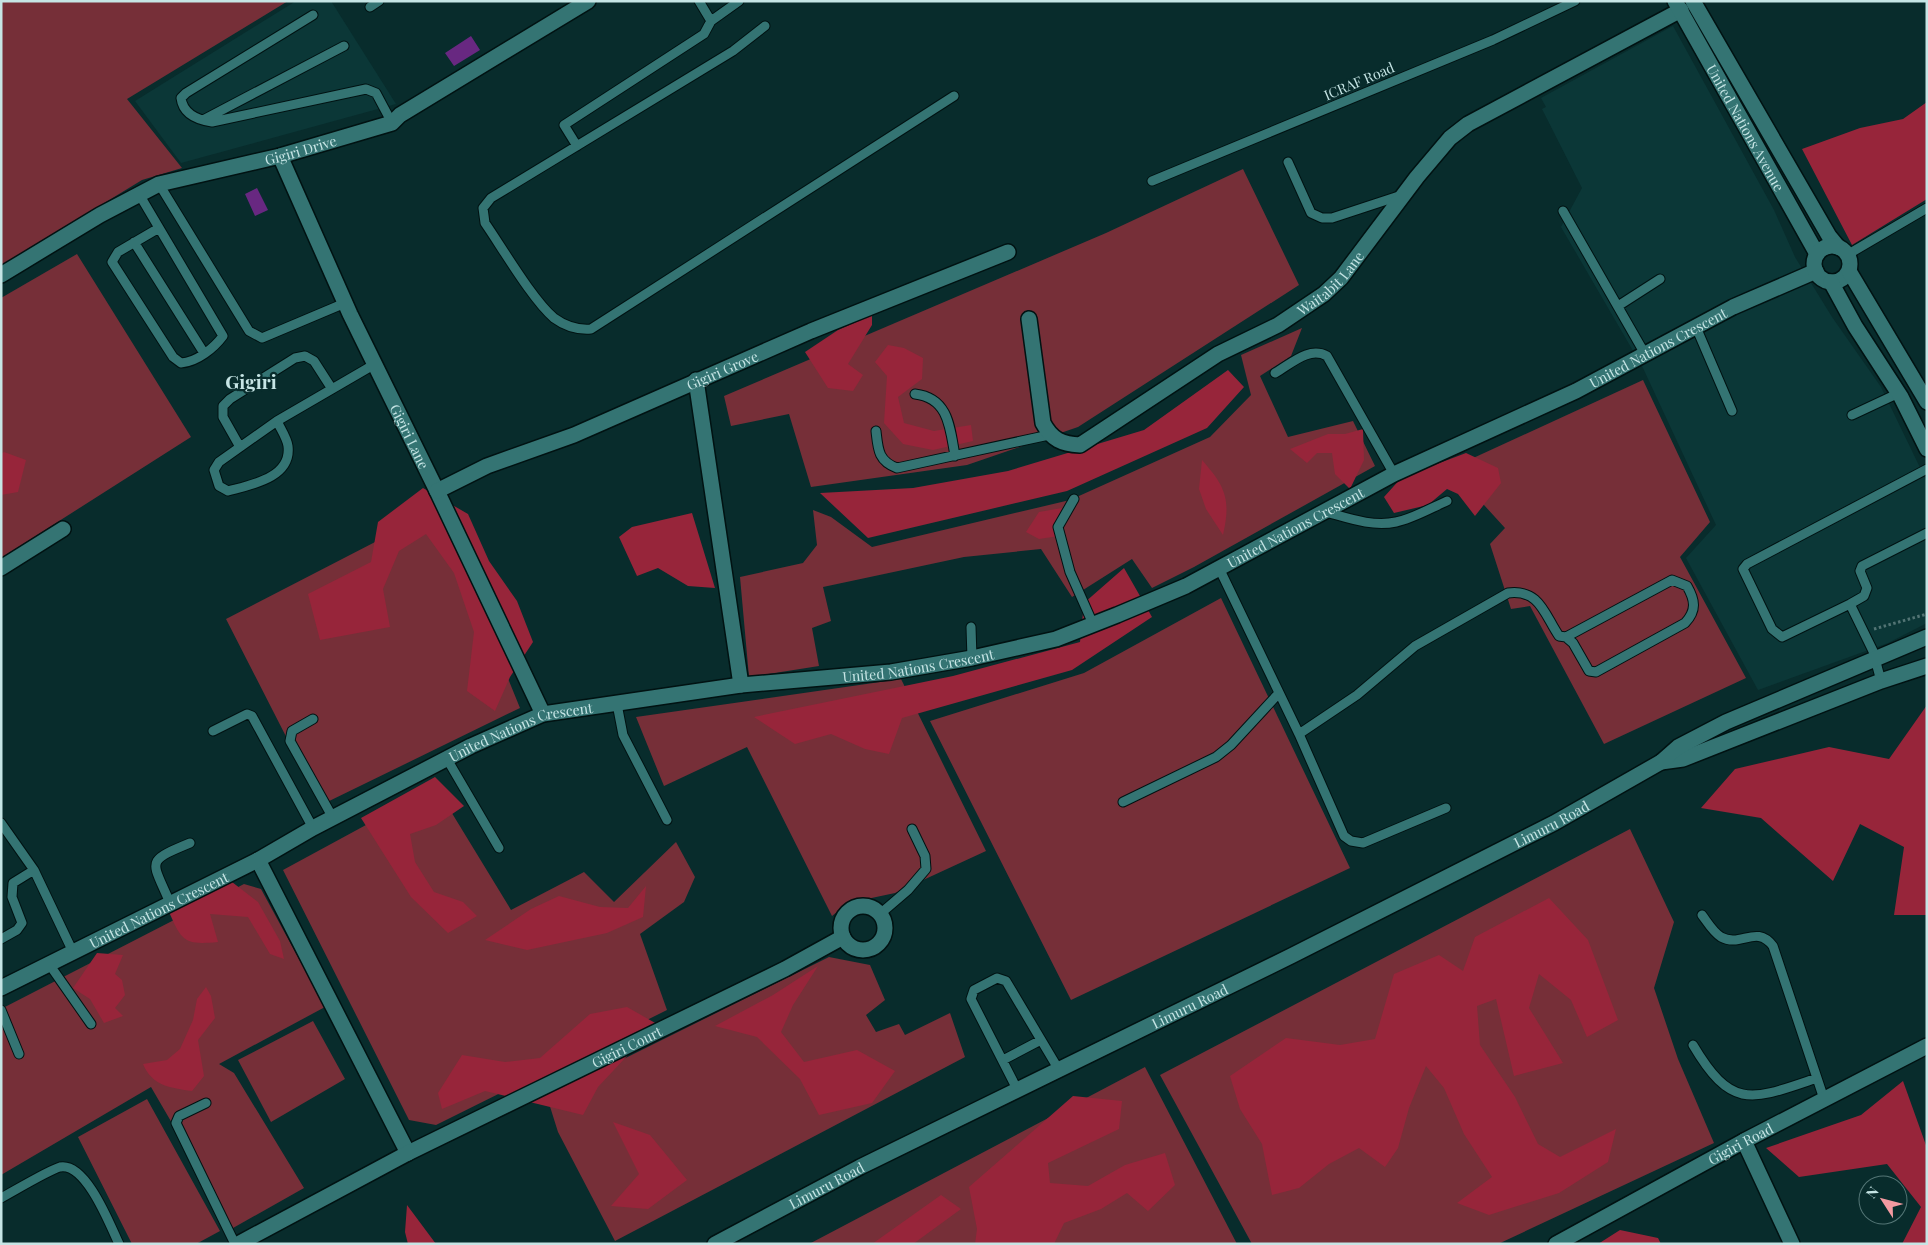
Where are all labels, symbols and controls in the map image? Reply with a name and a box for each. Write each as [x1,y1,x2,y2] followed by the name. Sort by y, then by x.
[1321,58,1397,104] street label: ICRAF Road
[1703,61,1789,194] street label: United Nations Avenue
[263,130,339,169] street label: Gigiri Drive
[1292,247,1368,320] street label: Waitabit Lane
[1586,302,1731,392] street label: United Nations Crescent
[683,346,761,394] street label: Gigiri Grove
[225,368,277,394] district label: Gigiri
[386,401,434,472] street label: Gigiri Lane
[1223,482,1368,572] street label: United Nations Crescent
[842,644,997,686] street label: United Nations Crescent
[445,697,595,766] street label: United Nations Crescent
[1510,796,1592,851] street label: Limuru Road
[86,866,232,952] street label: United Nations Crescent
[1148,979,1231,1032] street label: Limuru Road
[588,1021,666,1072] street label: Gigiri Court
[1704,1118,1776,1169] street label: Gigiri Road
[785,1157,867,1213] street label: Limuru Road
[1858,1175,1908,1225] north arrow
[1861,1182,1883,1202] text: N

